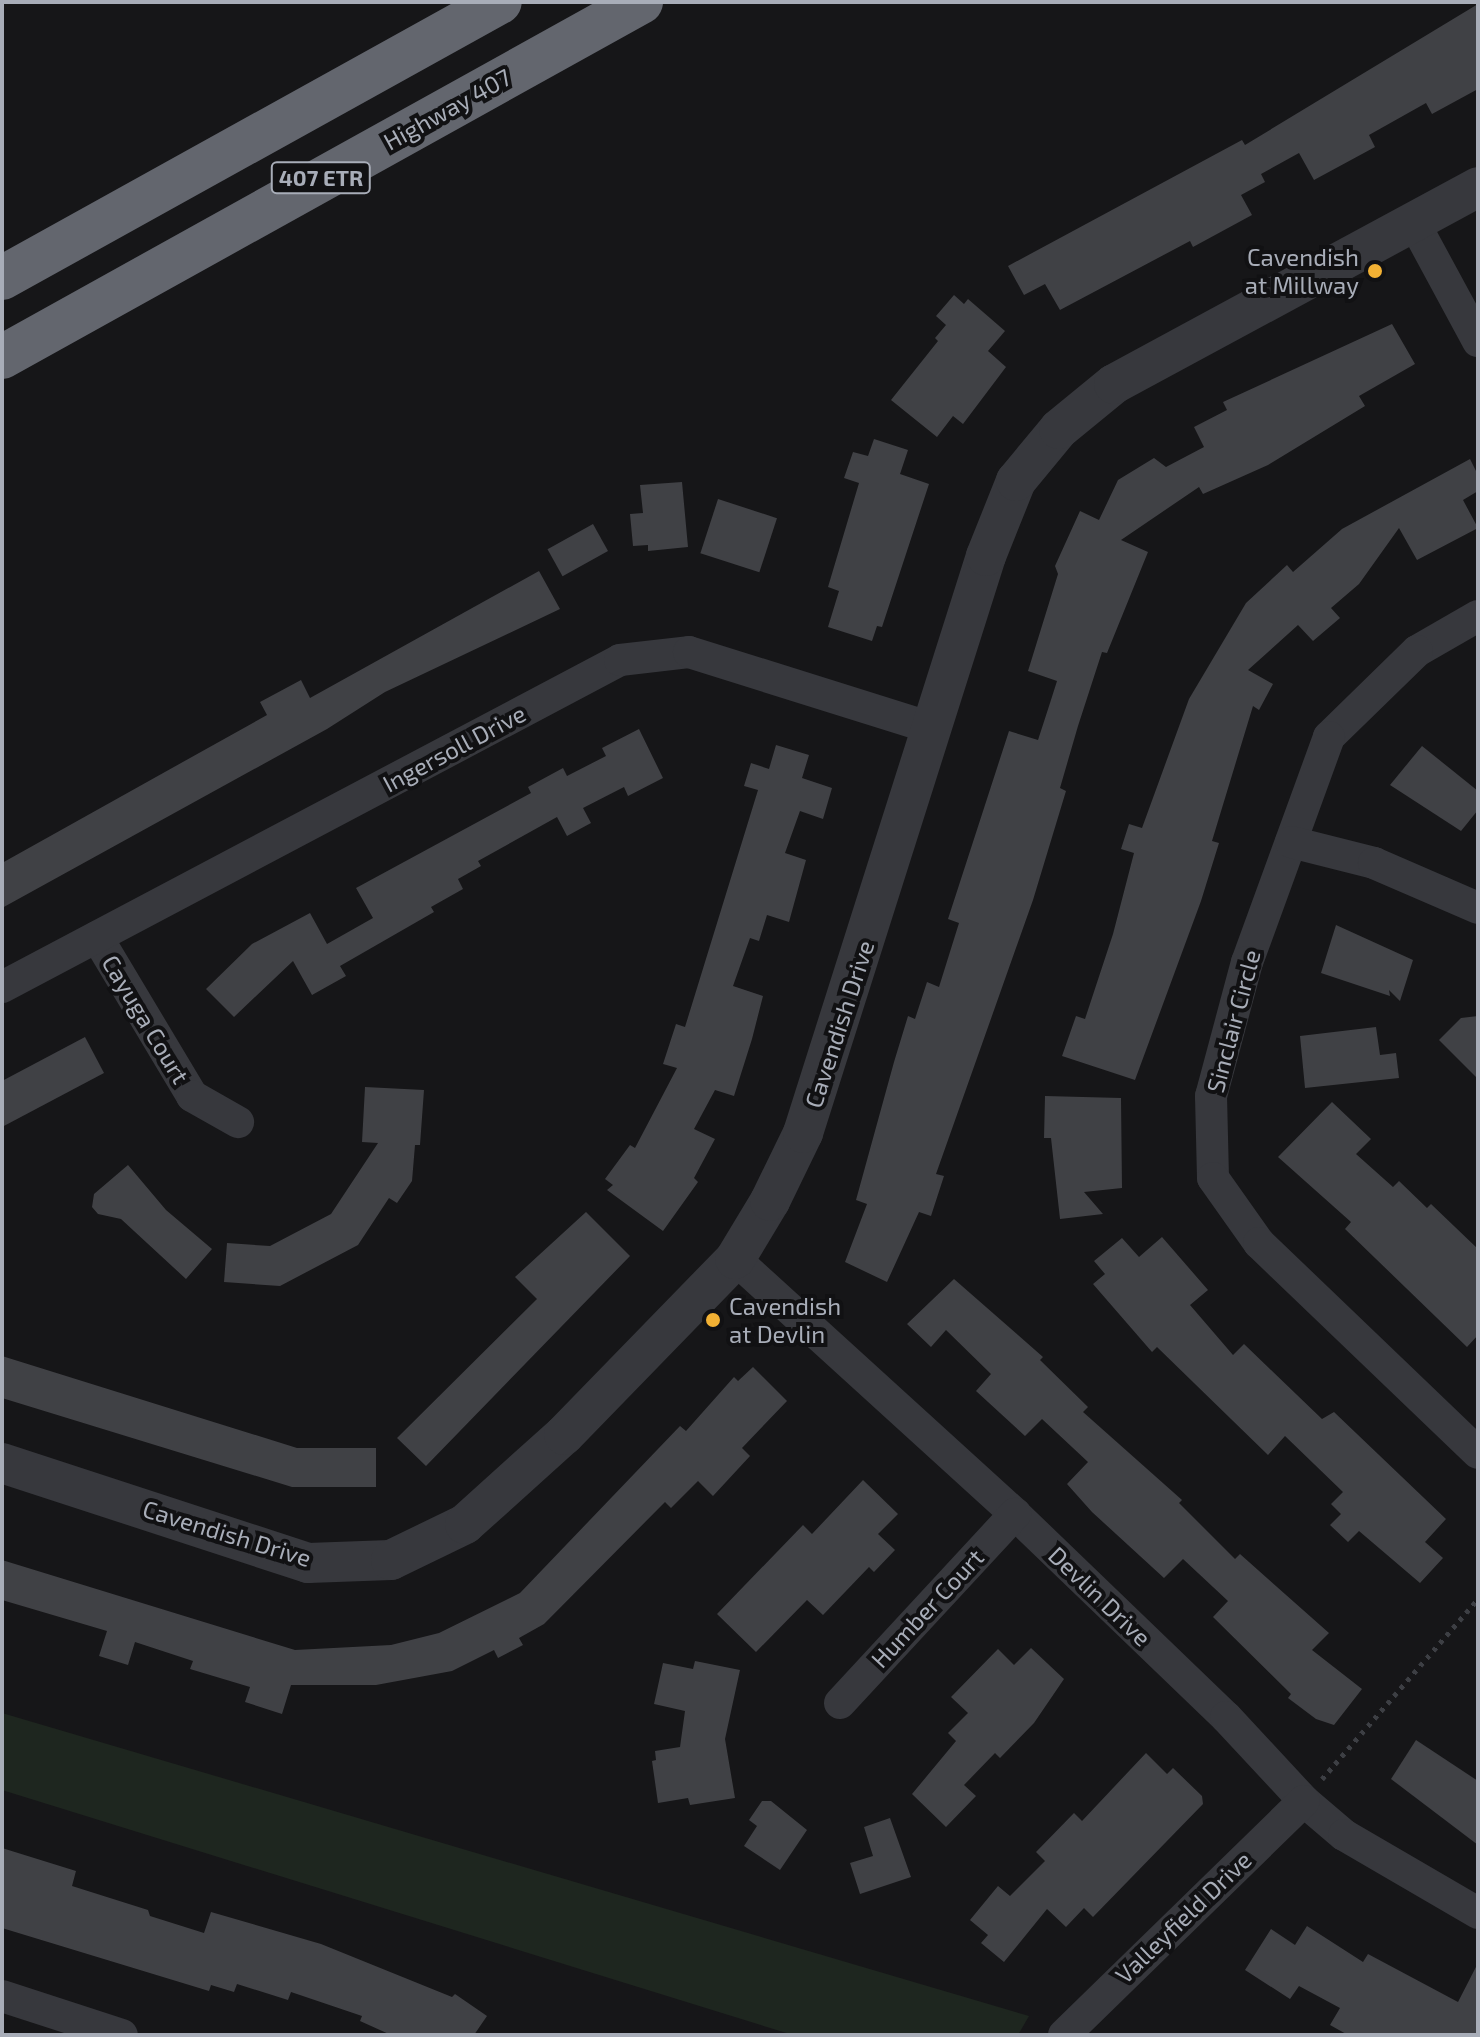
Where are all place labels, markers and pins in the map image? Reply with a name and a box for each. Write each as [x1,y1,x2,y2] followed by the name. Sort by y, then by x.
[1245,243,1359,299] place label: Cavendish at Millway
[1366,262,1384,280] marker: Cavendish at Millway
[729,1292,841,1348] place label: Cavendish at Devlin
[704,1311,722,1329] marker: Cavendish at Devlin

